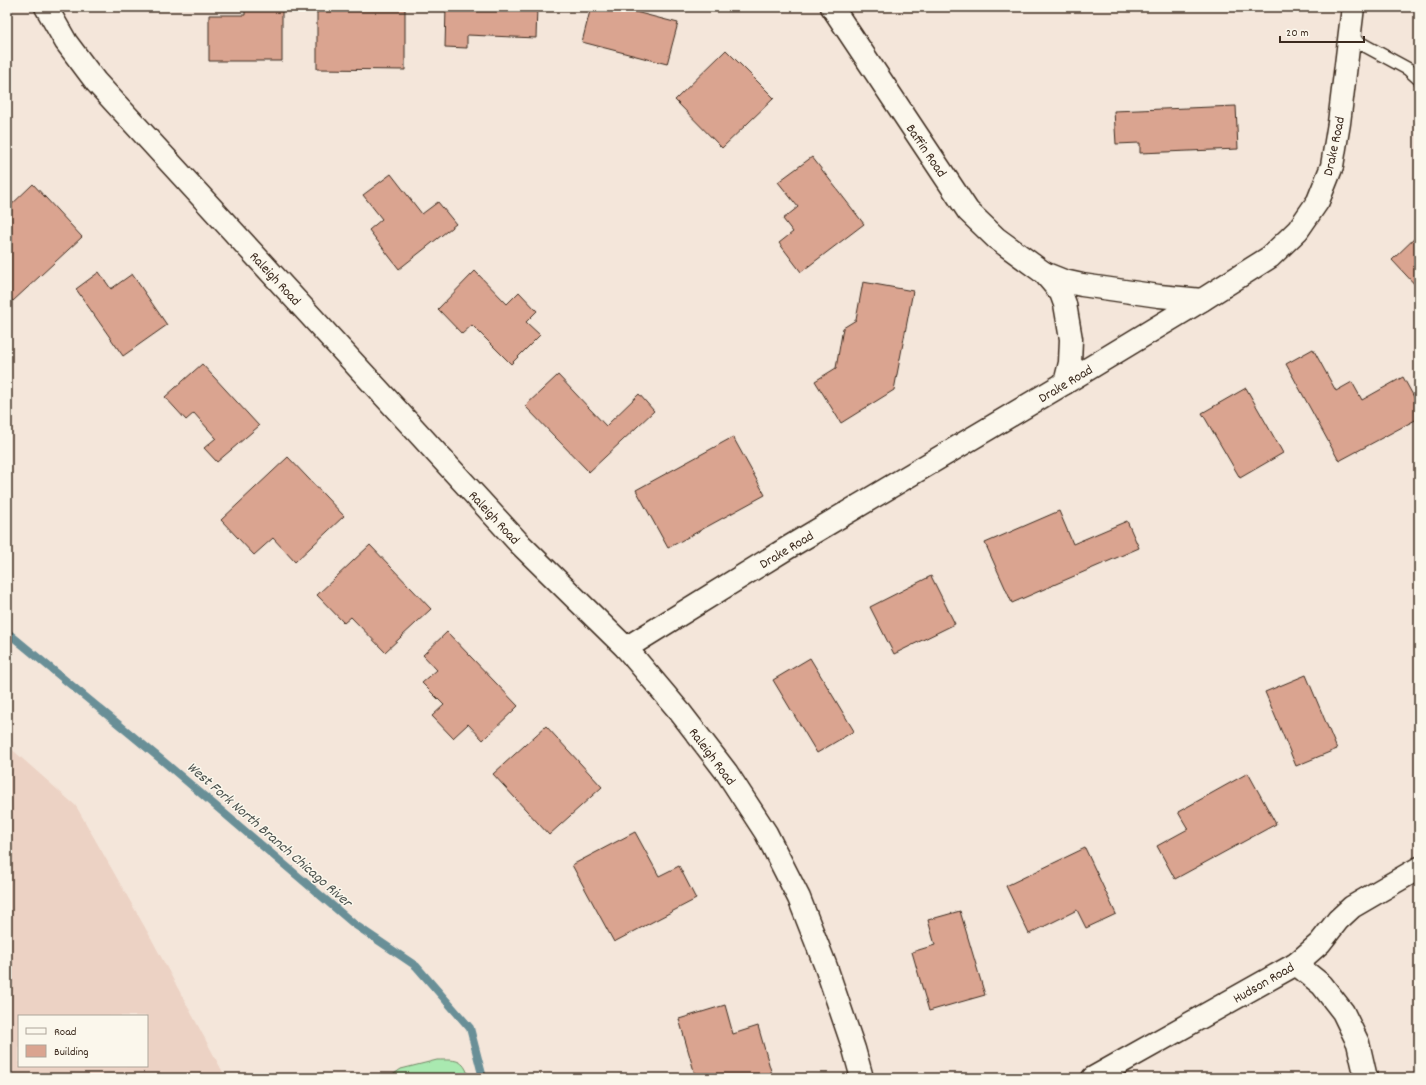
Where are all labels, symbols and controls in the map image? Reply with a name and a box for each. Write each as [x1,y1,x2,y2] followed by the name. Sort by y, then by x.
[1280,18,1364,44] scale bar
[1286,25,1309,42] text: 20 m
[1319,115,1351,178] street label: Drake Road
[900,120,951,182] street label: Baffin Road
[244,248,305,311] street label: Raleigh Road
[1035,361,1097,409] street label: Drake Road
[463,487,524,550] street label: Raleigh Road
[756,527,818,575] street label: Drake Road
[683,724,740,790] street label: Raleigh Road
[181,757,357,915] water label: West Fork North Branch Chicago River
[1230,958,1298,1009] street label: Hudson Road
[18,1015,148,1067] legend
[54,1024,76,1041] text: Road
[54,1044,89,1061] text: Building

